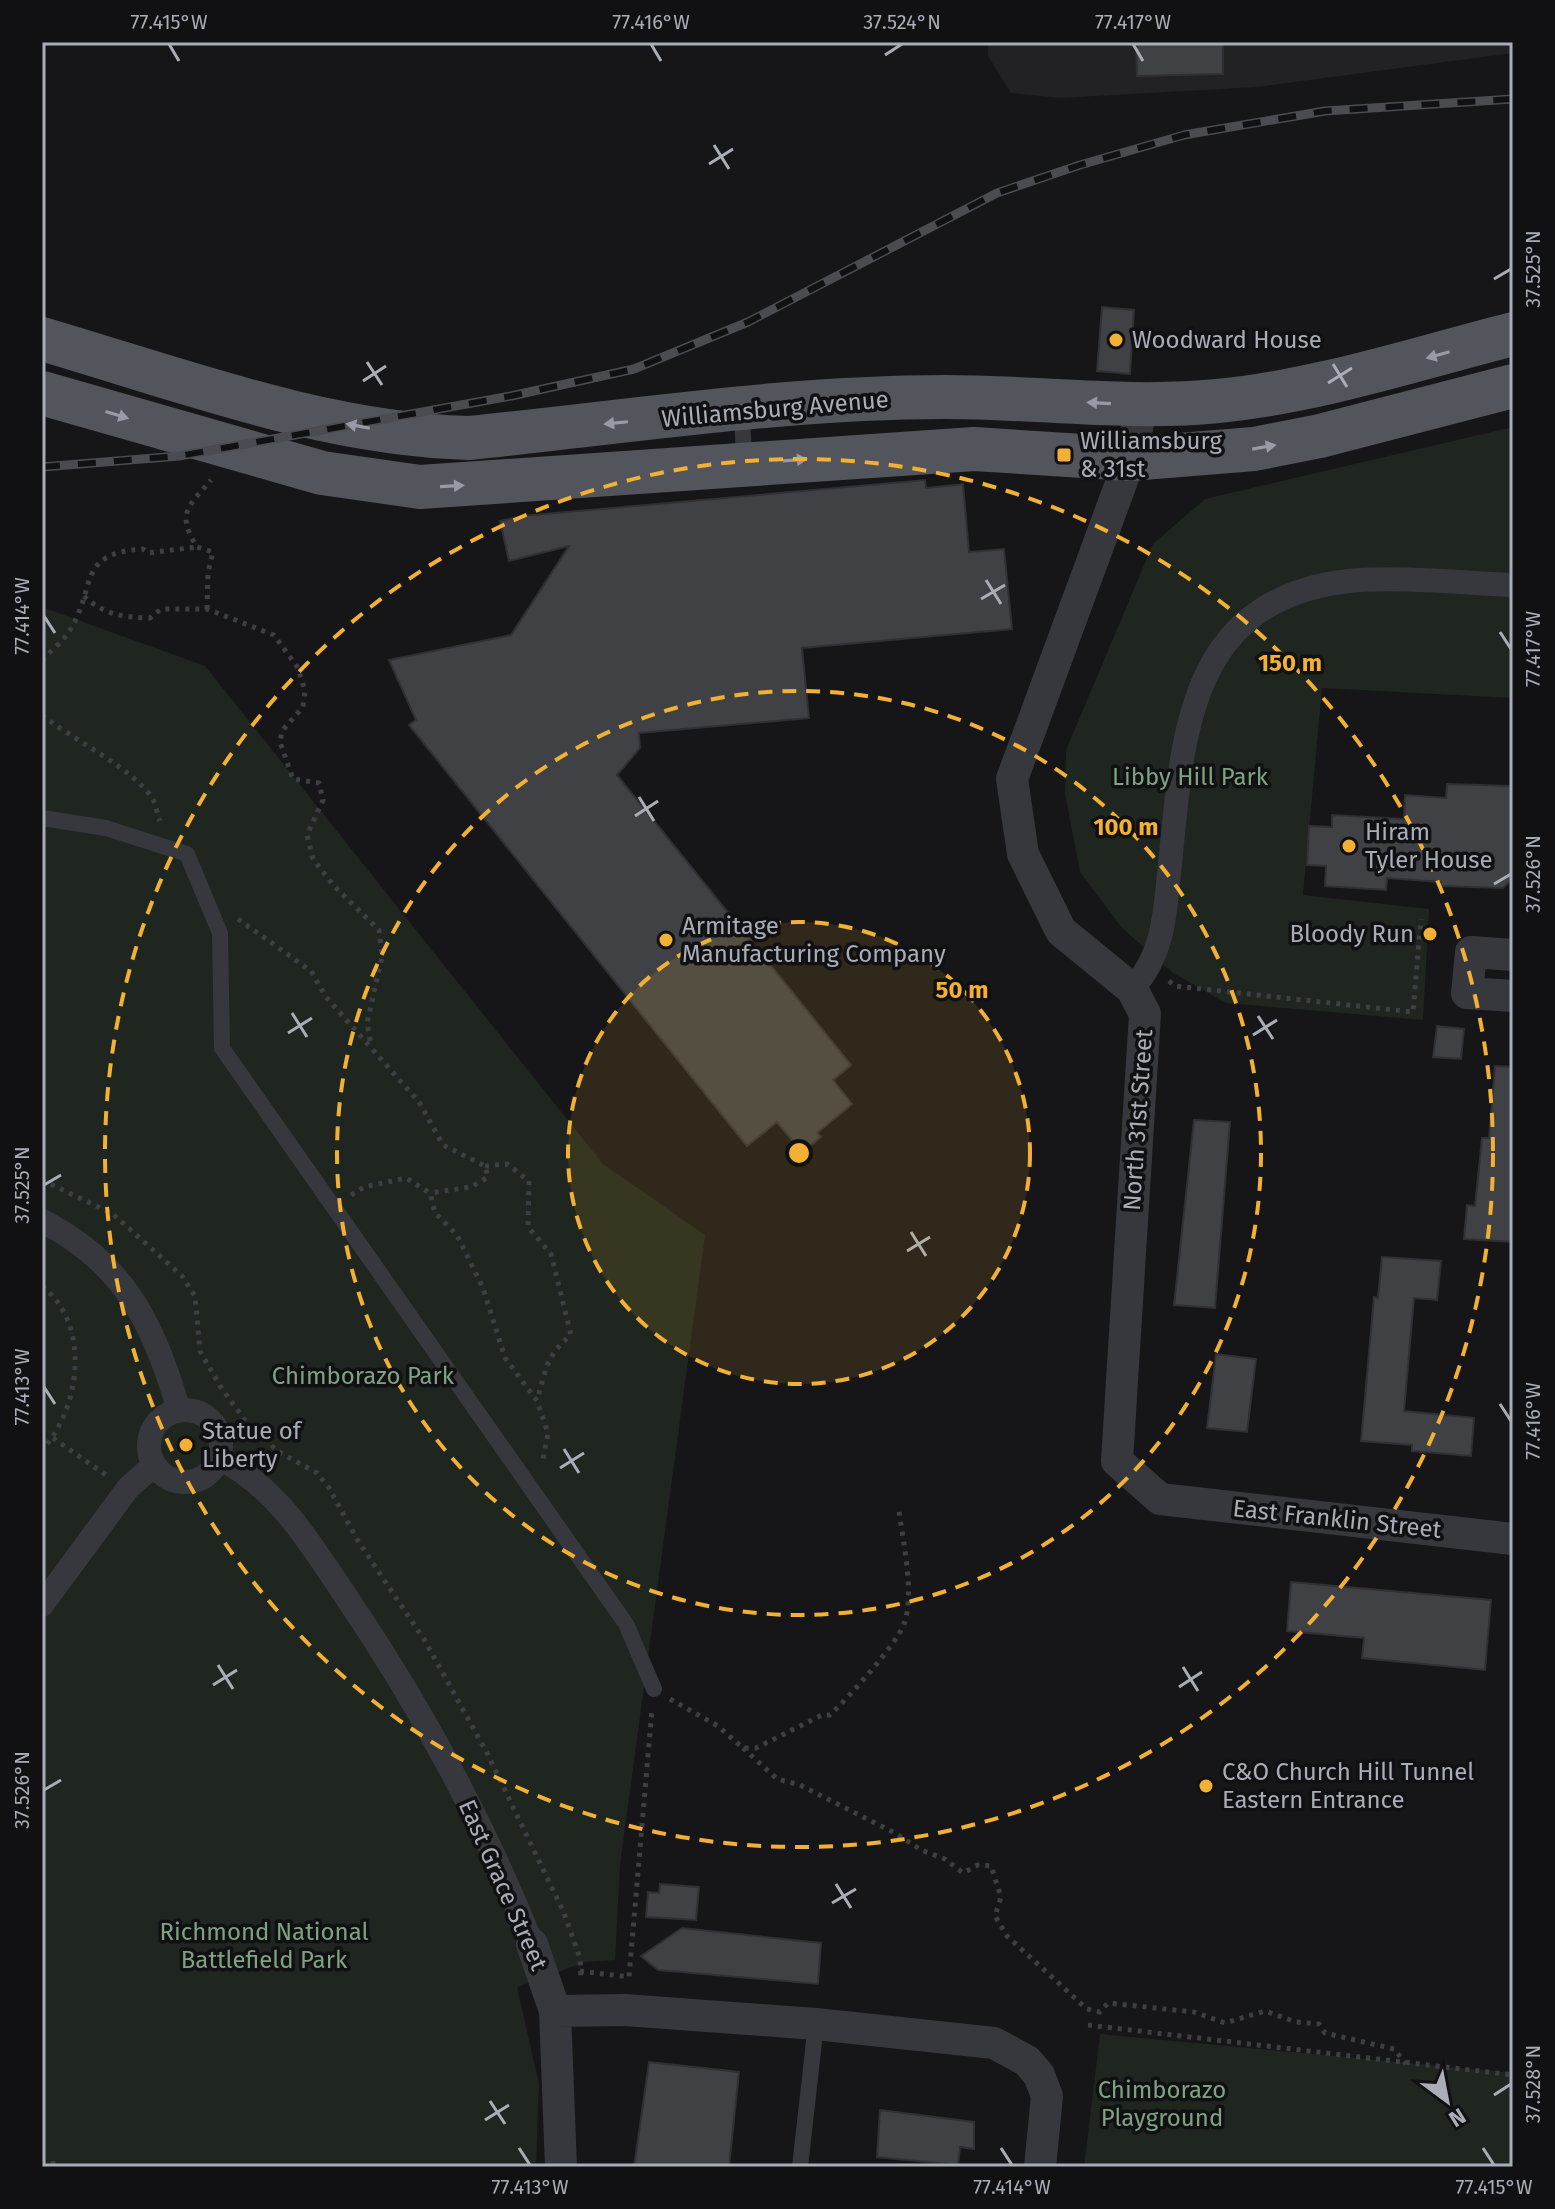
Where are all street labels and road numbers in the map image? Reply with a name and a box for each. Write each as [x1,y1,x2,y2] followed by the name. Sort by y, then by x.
[660,385,890,433] street label: Williamsburg Avenue
[1118,1028,1158,1212] street label: North 31st Street
[1231,1494,1443,1544] street label: East Franklin Street
[453,1795,553,1975] street label: East Grace Street

